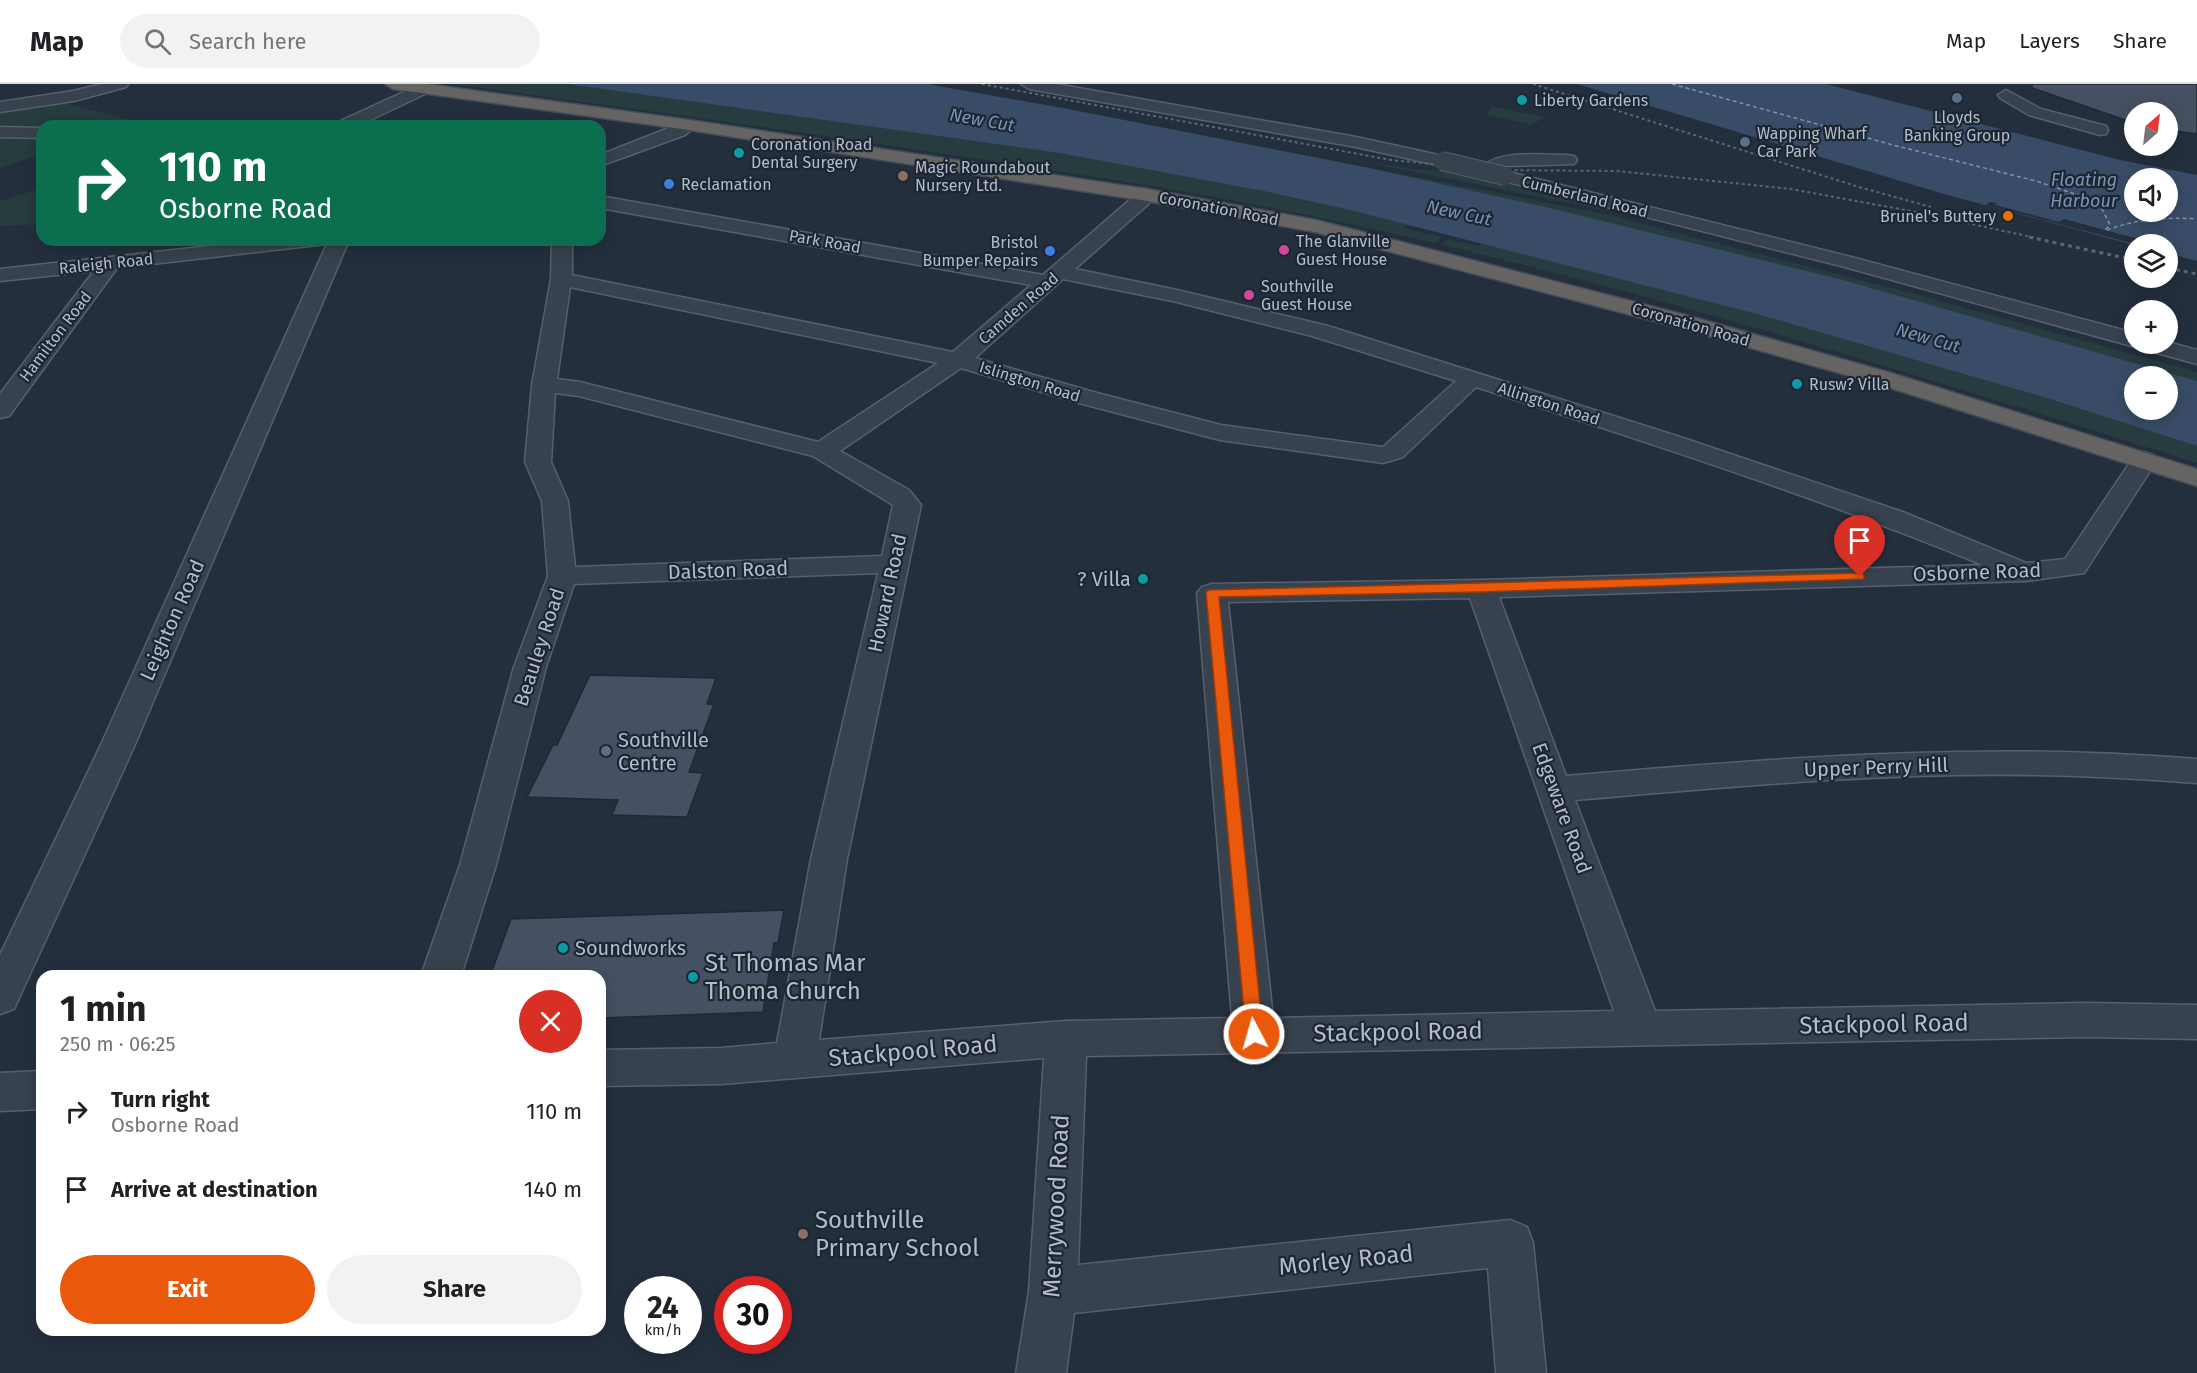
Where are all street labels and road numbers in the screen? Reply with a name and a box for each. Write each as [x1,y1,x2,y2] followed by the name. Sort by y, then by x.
[1520,172,1650,221] street label: Cumberland Road
[1158,188,1280,229] street label: Coronation Road
[788,226,862,257] street label: Park Road
[58,249,154,278] street label: Raleigh Road
[974,268,1062,348] street label: Camden Road
[15,288,95,385] street label: Hamilton Road
[1630,299,1752,350] street label: Coronation Road
[977,357,1083,406] street label: Islington Road
[1495,378,1602,429] street label: Allington Road
[863,531,911,655] street label: Howard Road
[135,556,209,684] street label: Leighton Road
[667,556,789,584] street label: Dalston Road
[1912,558,2042,586] street label: Osborne Road
[509,585,569,709] street label: Beauley Road
[1527,739,1597,877] street label: Edgeware Road
[1803,752,1949,782] street label: Upper Perry Hill
[1799,1009,1969,1039] street label: Stackpool Road
[1313,1017,1483,1047] street label: Stackpool Road
[827,1030,999,1072] street label: Stackpool Road
[1037,1114,1075,1298] street label: Merrywood Road
[1277,1239,1415,1281] street label: Morley Road

